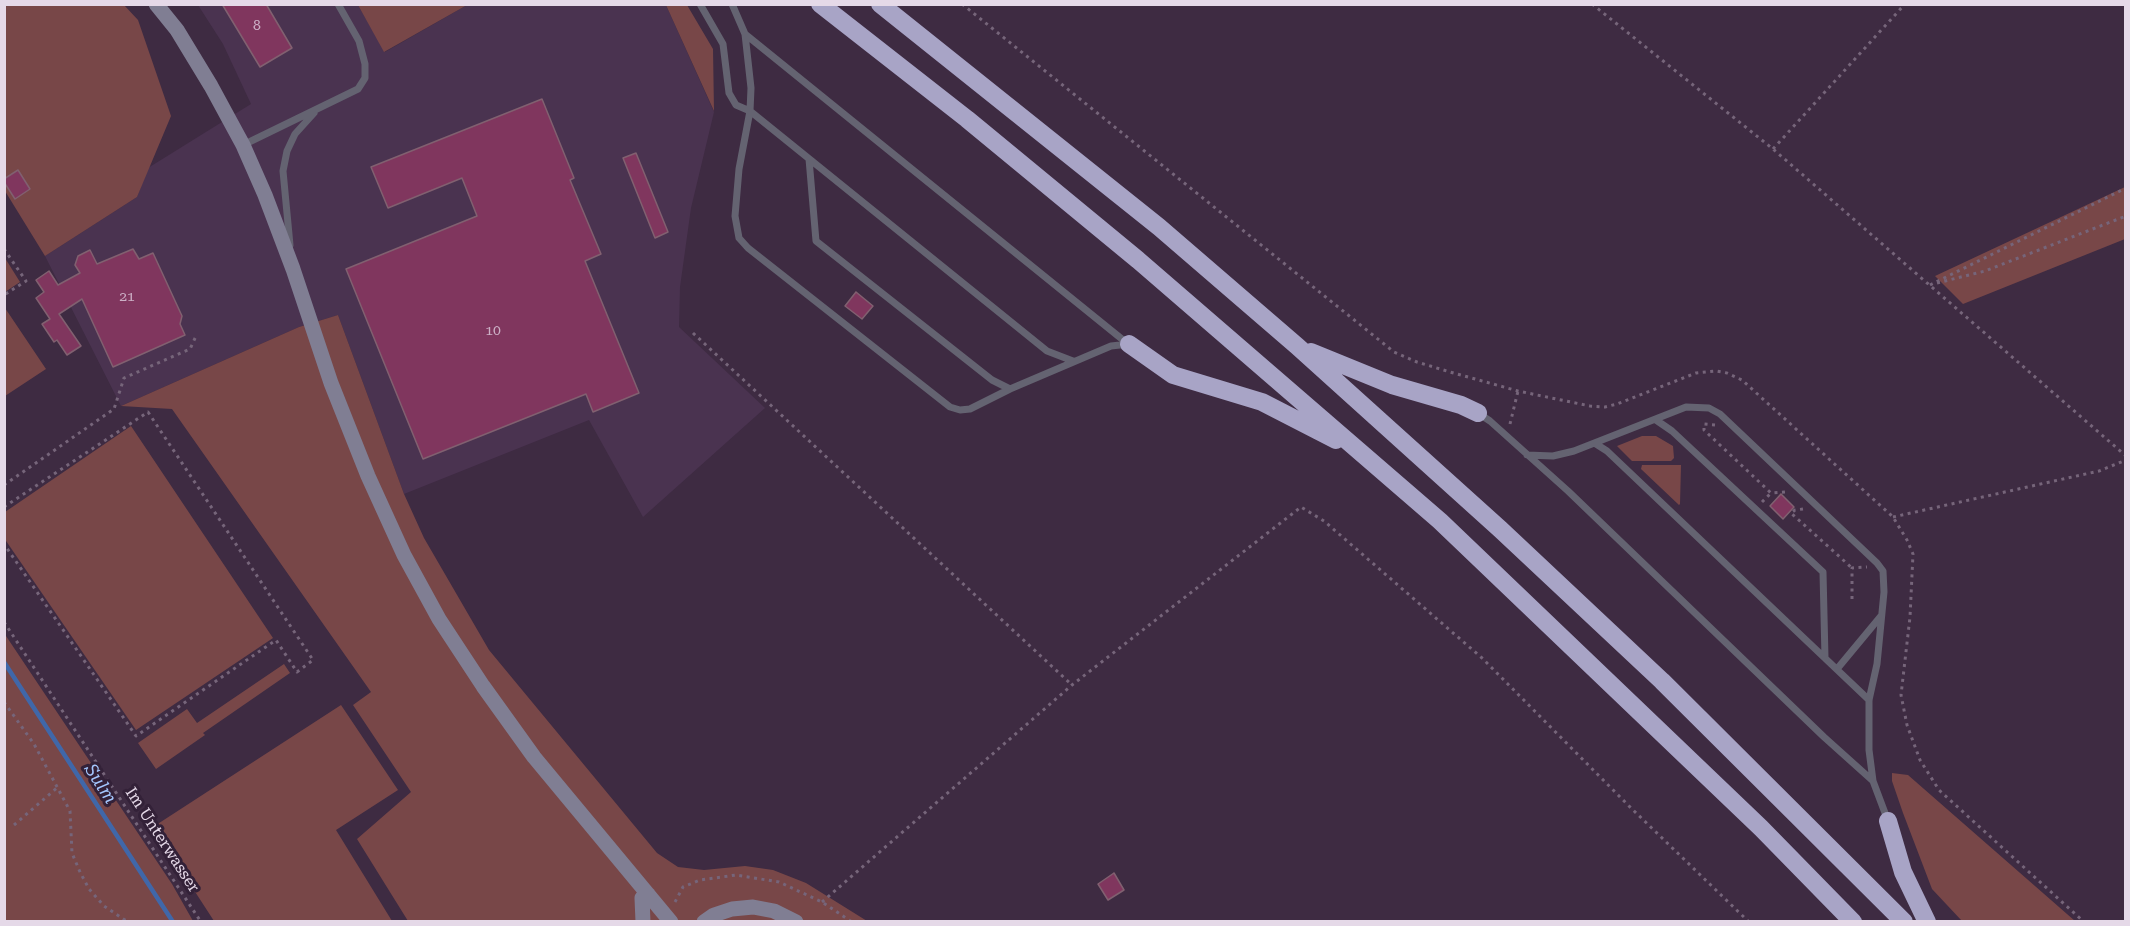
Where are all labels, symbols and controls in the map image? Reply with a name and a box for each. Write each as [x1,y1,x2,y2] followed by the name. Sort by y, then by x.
[253,18,261,34] house number: 8
[119,289,135,305] house number: 21
[485,323,501,339] house number: 10
[79,760,121,808] water label: Sulm
[121,784,203,896] street label: Im Unterwasser

